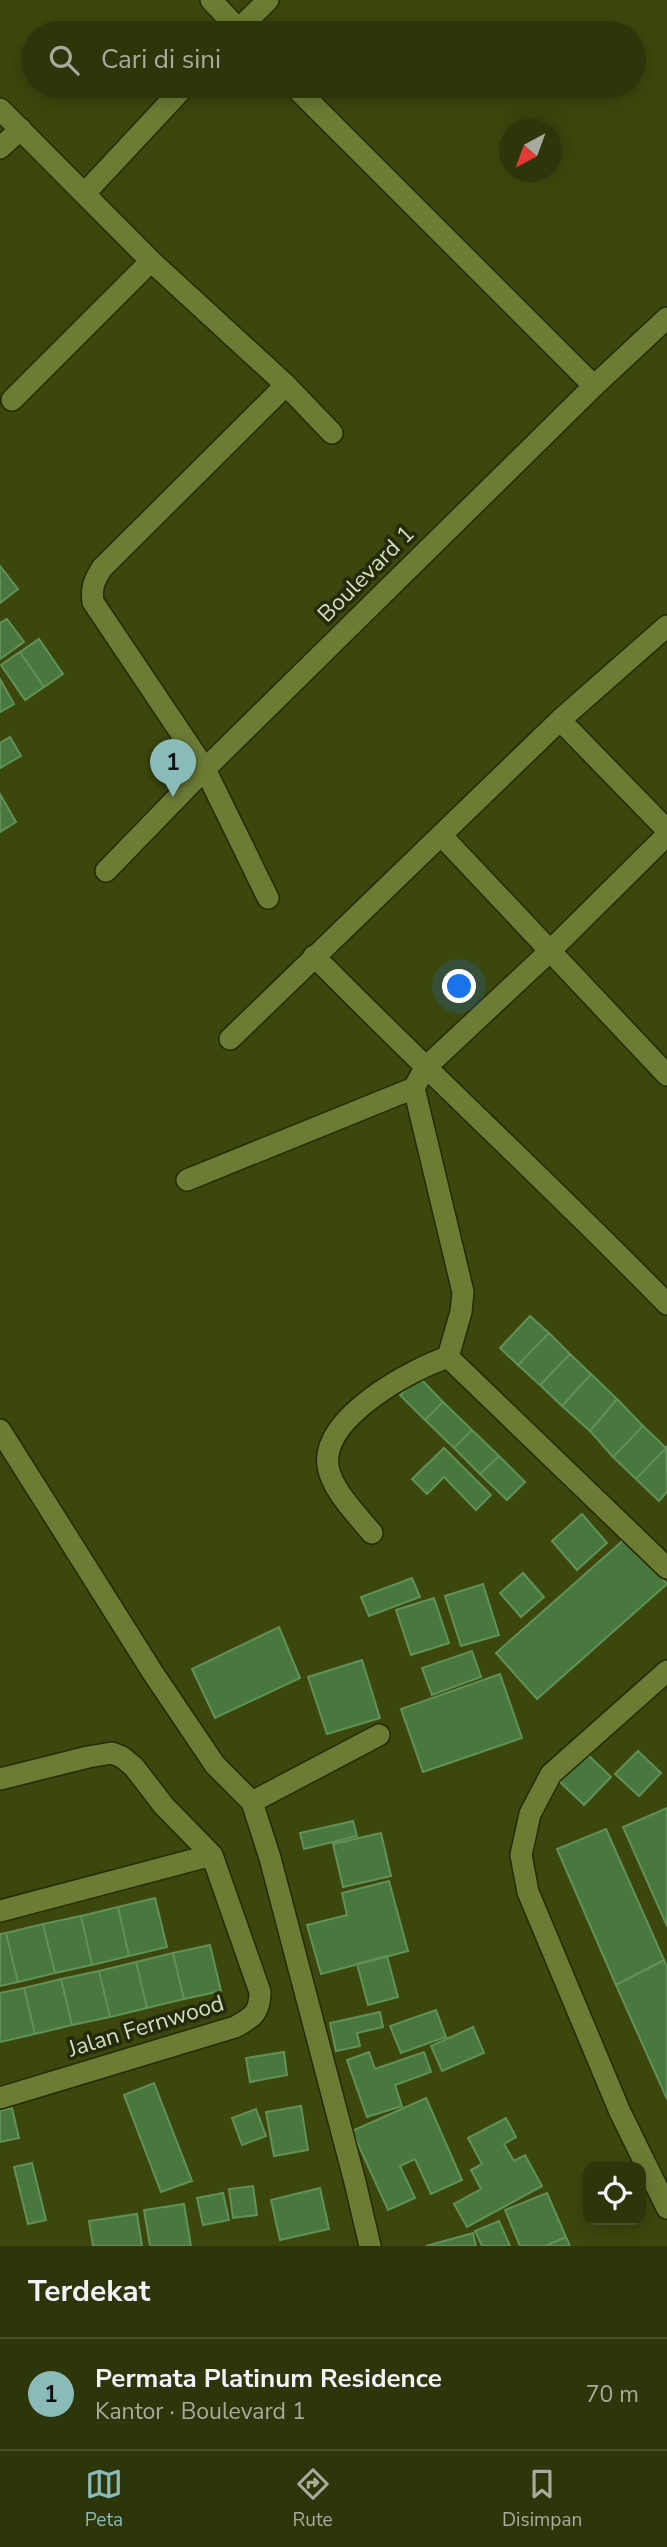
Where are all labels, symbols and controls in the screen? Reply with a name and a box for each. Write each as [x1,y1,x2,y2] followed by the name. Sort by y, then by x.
[21,21,646,98] search box
[45,41,83,79] icon: search
[101,42,221,77] text: Cari di sini
[499,119,562,182] north arrow
[311,519,421,629] street label: Boulevard 1
[150,739,196,797] pin: 1
[442,969,476,1003] your location
[63,1988,228,2065] street label: Jalan Fernwood
[583,2162,646,2225] map controls
[583,2162,646,2225] button: locate
[28,2271,150,2312] text: Terdekat
[95,2361,442,2396] text: Permata Platinum Residence
[44,2379,58,2410] text: 1
[586,2379,639,2410] text: 70 m
[95,2396,306,2427] text: Kantor · Boulevard 1
[85,2465,123,2533] tab: Peta
[293,2465,333,2533] tab: Rute
[502,2465,582,2533] tab: Disimpan

